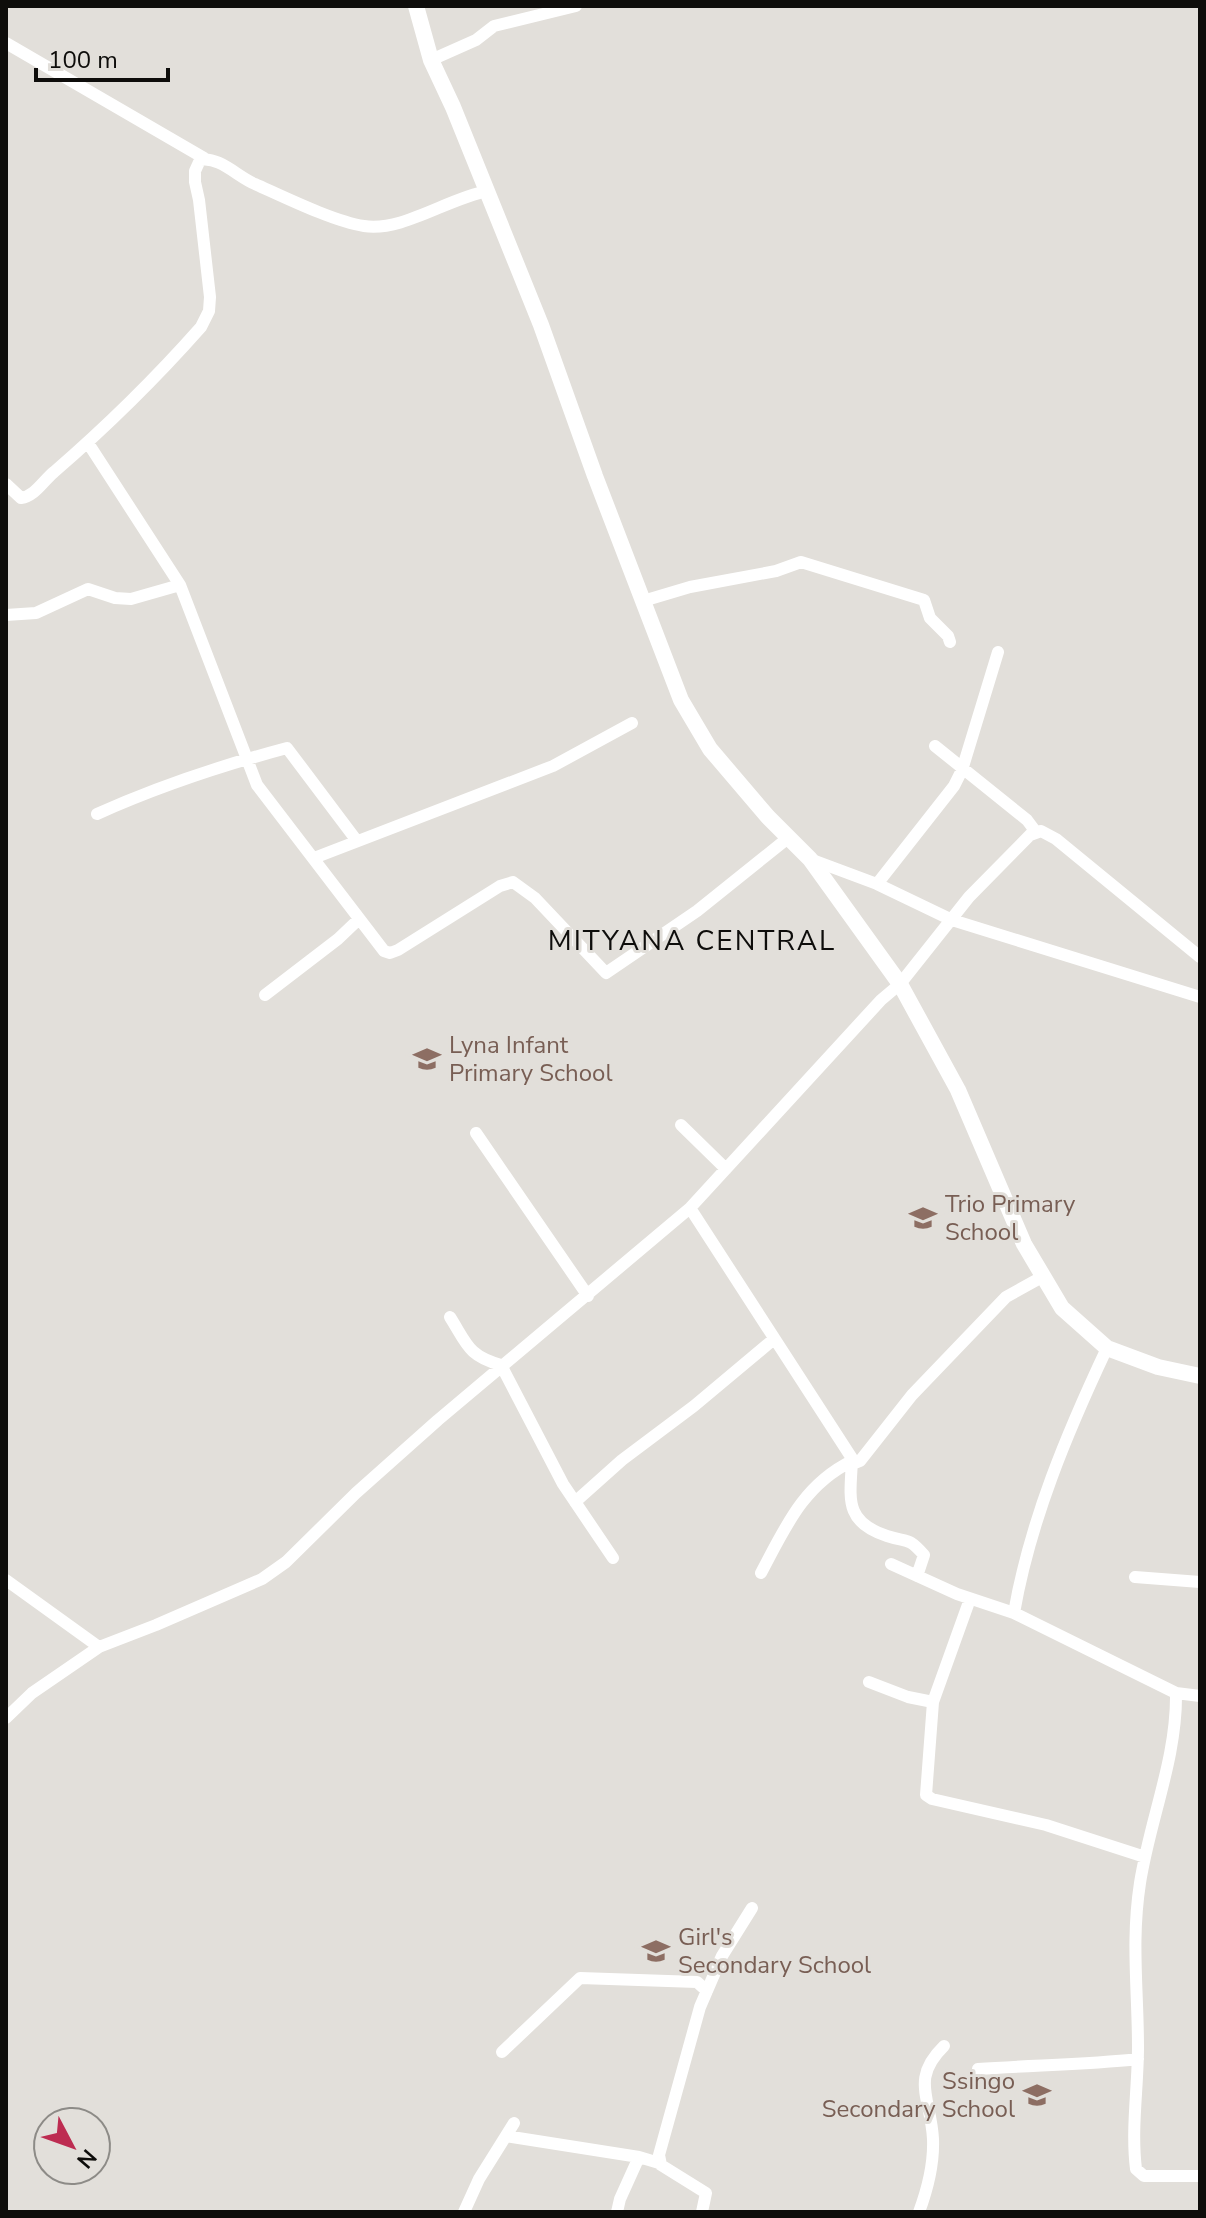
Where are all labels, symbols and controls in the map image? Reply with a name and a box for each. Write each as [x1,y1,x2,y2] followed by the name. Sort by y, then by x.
[36,32,168,82] scale bar
[48,44,118,76] text: 100 m
[548,922,836,960] district label: MITYANA CENTRAL
[449,1029,613,1089] place label: Lyna Infant Primary School
[412,1044,442,1074] school or university icon: Lyna Infant Primary School
[945,1188,1076,1248] place label: Trio Primary School
[908,1203,938,1233] school or university icon: Trio Primary School
[678,1921,871,1981] place label: Girl's Secondary School
[641,1936,671,1966] school or university icon: Girl's Secondary School
[822,2065,1015,2125] place label: Ssingo Secondary School
[1022,2080,1052,2110] school or university icon: Ssingo Secondary School
[32,2106,112,2186] north arrow
[70,2142,103,2175] text: N

